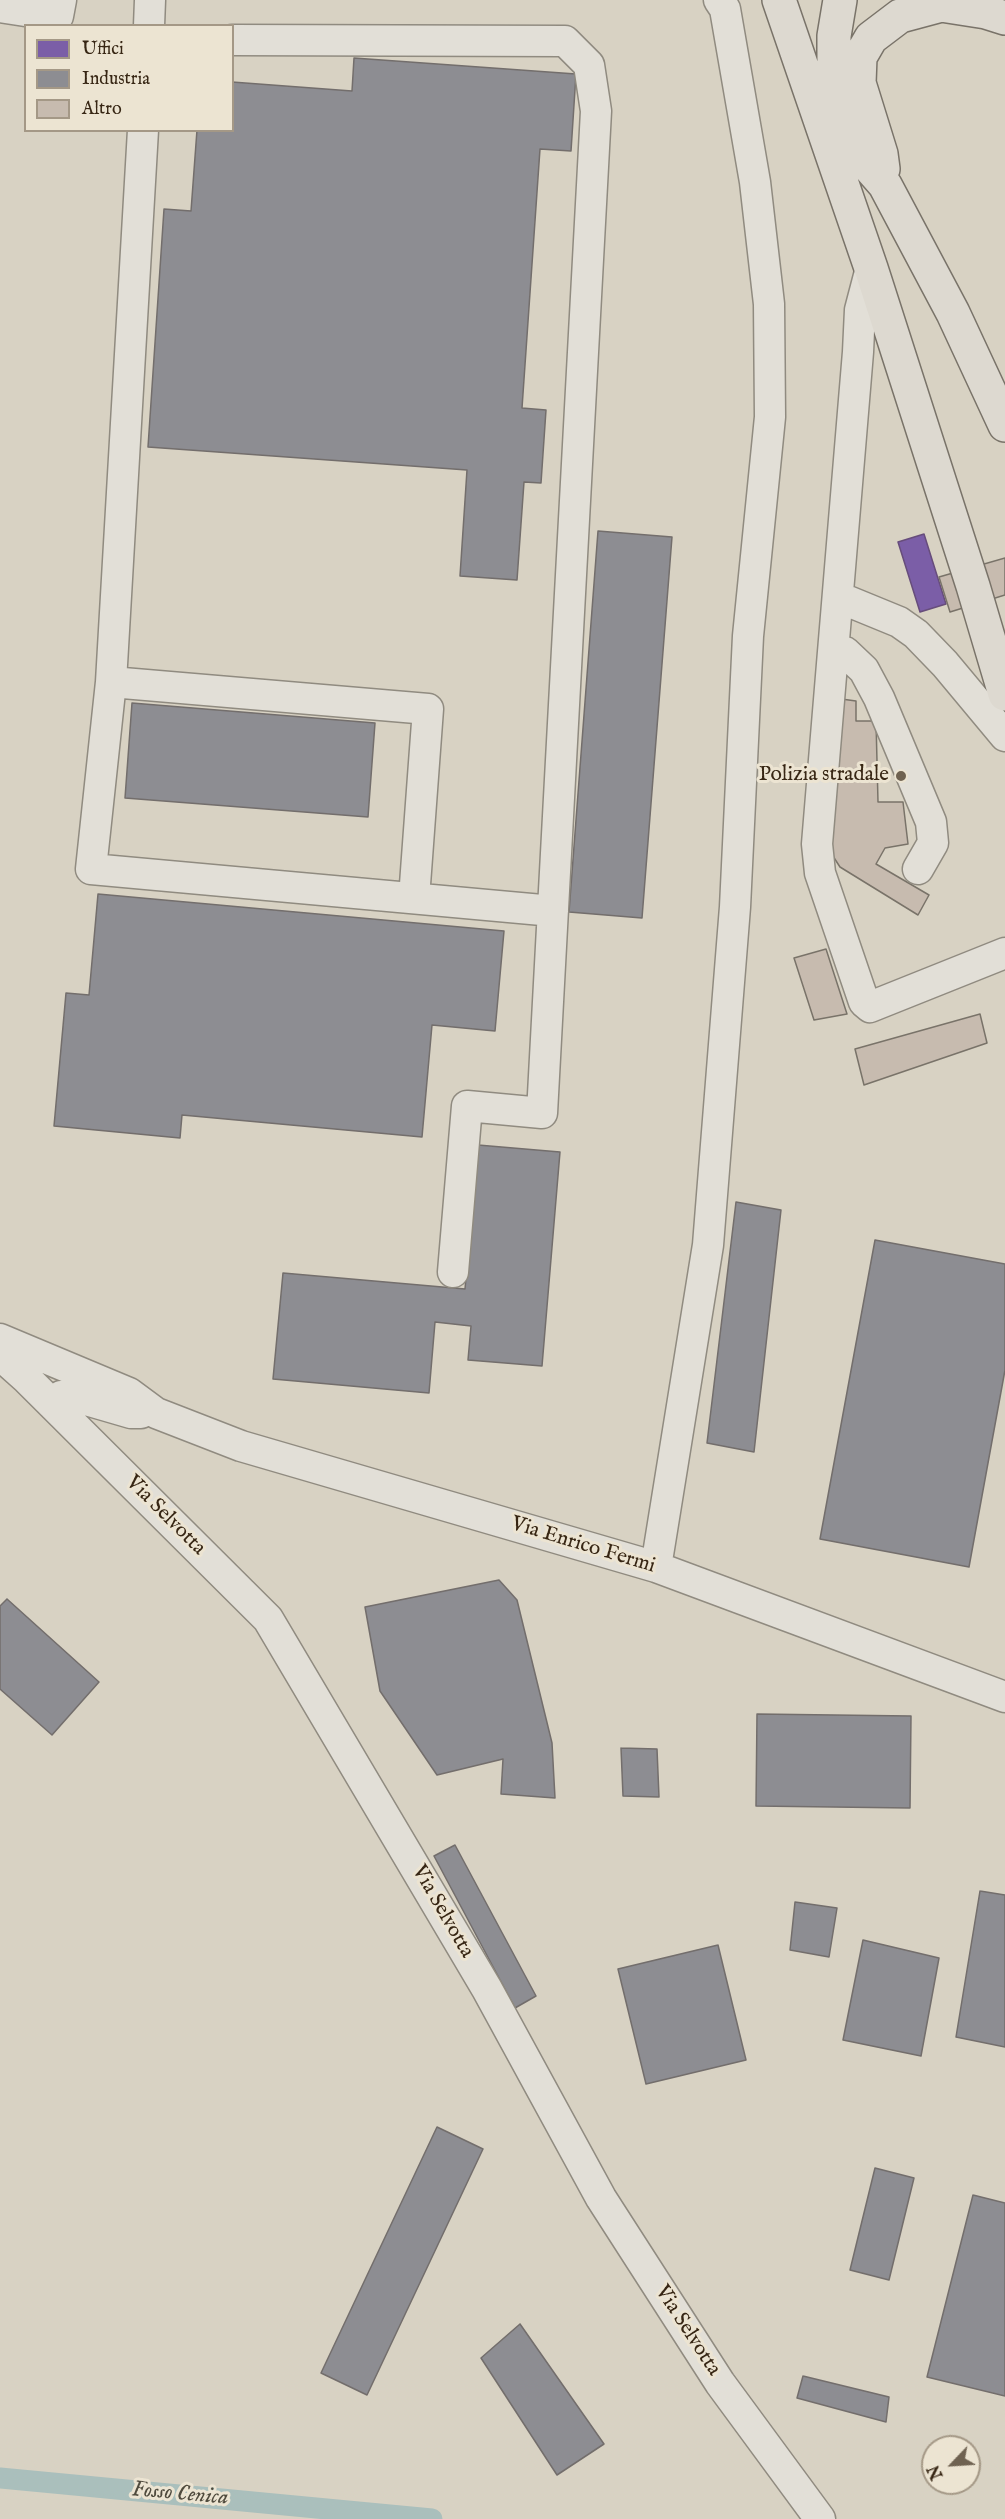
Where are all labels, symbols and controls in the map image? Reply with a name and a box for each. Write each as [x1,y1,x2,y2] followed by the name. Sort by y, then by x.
[24,24,234,132] legend
[82,38,124,61] text: Uffici
[82,68,150,91] text: Industria
[82,98,122,121] text: Altro
[759,763,889,789] place label: Polizia stradale
[894,769,908,783] marker: Polizia stradale
[120,1471,210,1561] street label: Via Selvotta
[508,1512,658,1580] street label: Via Enrico Fermi
[405,1861,479,1963] street label: Via Selvotta
[648,2281,726,2381] street label: Via Selvotta
[921,2435,981,2495] north arrow
[925,2461,948,2482] text: N
[131,2478,229,2512] water label: Fosso Cenica

